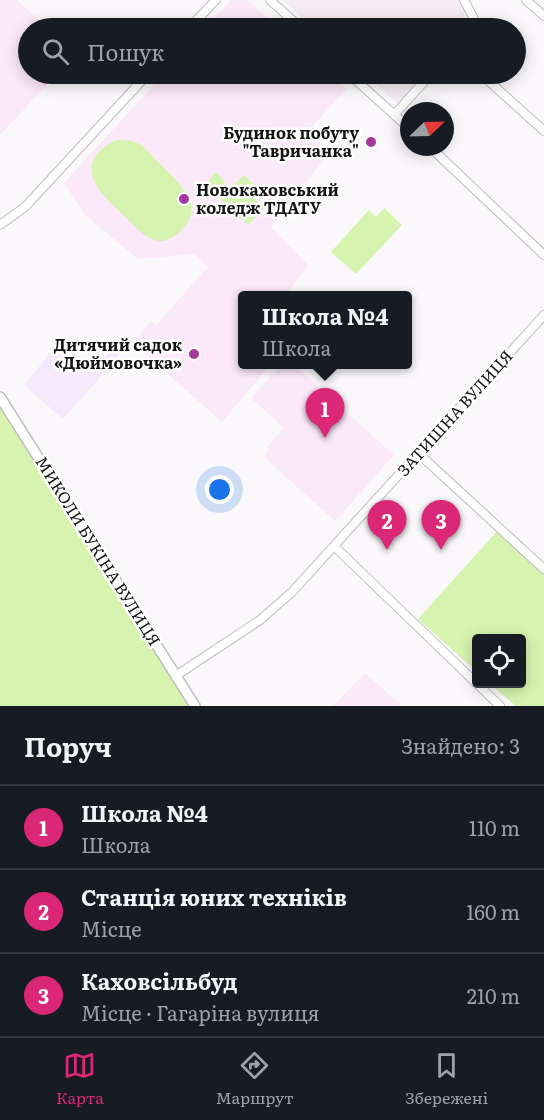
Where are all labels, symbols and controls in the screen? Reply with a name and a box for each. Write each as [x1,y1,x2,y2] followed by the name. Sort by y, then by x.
[18,18,526,84] search box
[39,35,72,68] icon: search
[87,35,164,68] text: Пошук
[400,102,454,156] north arrow
[223,120,359,162] place label: Будинок побуту "Тавричанка"
[364,135,378,149] marker: Будинок побуту "Тавричанка"
[196,177,339,219] place label: Новокаховський коледж ТДАТУ
[177,192,191,206] marker: Новокаховський коледж ТДАТУ
[238,291,412,369] popup
[262,299,388,332] text: Школа №4
[54,332,183,374] place label: Дитячий садок «Дюймовочка»
[262,332,331,362] text: Школа
[391,344,518,481] street label: ЗАТИШНА ВУЛИЦЯ
[187,347,201,361] marker: Дитячий садок «Дюймовочка»
[306,388,344,438] pin: 1
[30,451,167,650] street label: МИКОЛИ БУКІНА ВУЛИЦЯ
[205,475,234,504] your location
[368,500,406,550] pin: 2
[422,500,460,550] pin: 3
[472,634,526,688] map controls
[472,634,526,688] button: locate
[24,726,112,765] text: Поруч
[401,730,520,760] text: Знайдено: 3
[81,796,208,829] text: Школа №4
[39,812,48,842] text: 1
[469,812,520,842] text: 110 m
[81,829,151,859] text: Школа
[81,880,347,913] text: Станція юних техніків
[38,896,49,926] text: 2
[466,896,520,926] text: 160 m
[81,913,142,943] text: Місце
[81,964,237,997] text: Каховсільбуд
[38,980,49,1010] text: 3
[467,980,520,1010] text: 210 m
[81,997,320,1027] text: Місце · Гагаріна вулиця
[56,1049,104,1109] tab: Карта
[216,1049,293,1109] tab: Маршрут
[405,1049,488,1109] tab: Збережені

